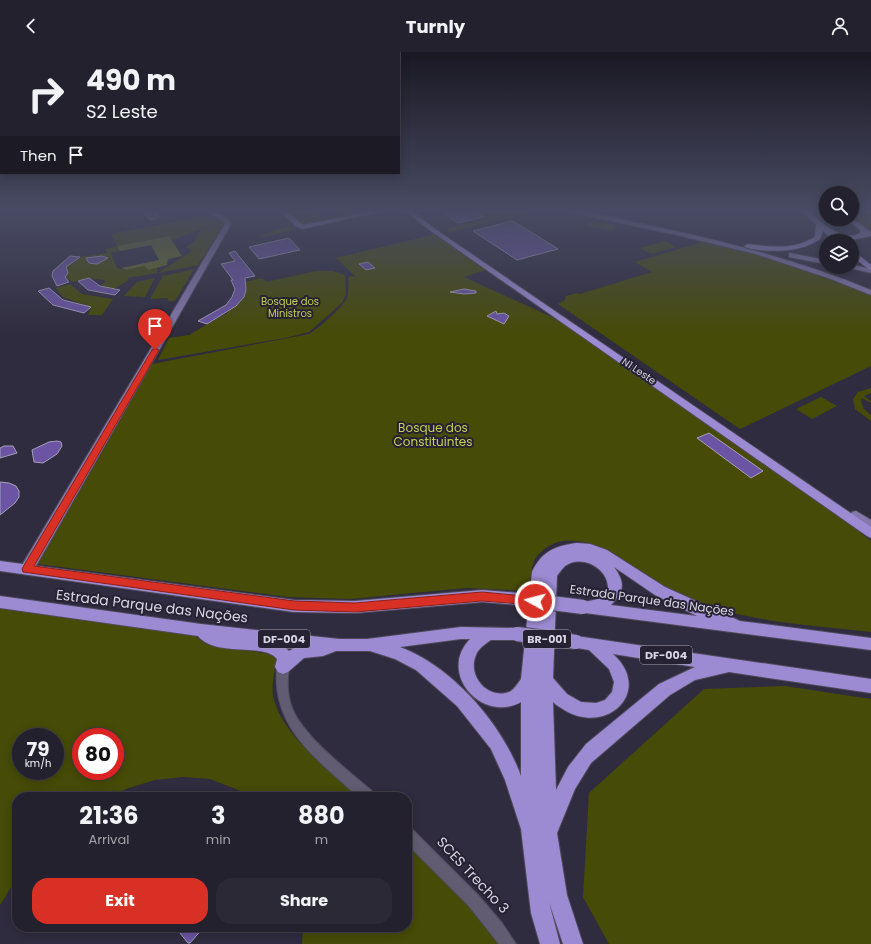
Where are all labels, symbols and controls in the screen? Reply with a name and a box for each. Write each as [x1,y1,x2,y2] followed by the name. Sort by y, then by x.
[406,14,465,39] text: Turnly
[20,15,42,37] icon: back
[829,15,851,37] icon: person
[86,61,176,100] text: 490 m
[20,68,72,120] icon: right
[86,99,158,124] text: S2 Leste
[65,144,87,166] icon: arrive
[20,145,57,166] text: Then
[819,186,859,274] map controls
[819,186,859,226] button: search
[819,234,859,274] button: layers
[261,294,319,321] park label: Bosque dos Ministros
[138,309,172,350] pin
[144,315,166,337] icon: arrive
[619,354,659,388] street label: N1 Leste
[394,419,472,450] park label: Bosque dos Constituintes
[514,580,556,622] position arrow
[569,580,735,620] street label: Estrada Parque das Nações
[55,584,249,628] street label: Estrada Parque das Nações
[258,630,310,648] road number: DF-004
[523,630,571,648] road number: BR-001
[640,646,692,664] road number: DF-004
[72,728,124,780] speed limit sign: 80
[27,735,50,763] text: 79
[25,756,51,771] text: km/h
[79,799,139,832] text: 21:36
[211,799,226,832] text: 3
[298,799,345,832] text: 880
[88,830,129,849] text: Arrival
[206,830,231,849] text: min
[315,830,328,849] text: m
[432,832,514,918] street label: SCES Trecho 3
[32,878,208,924] button: Exit
[216,878,392,924] button: Share

